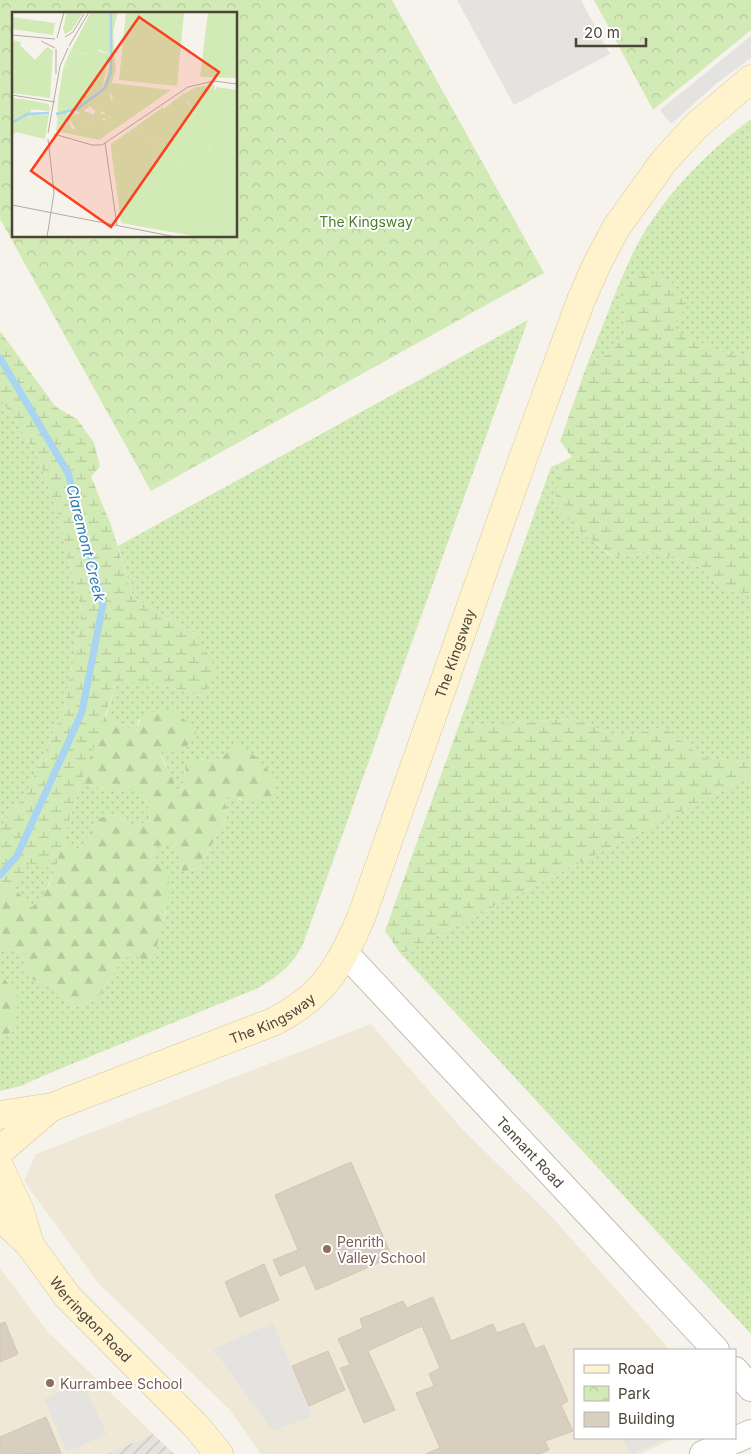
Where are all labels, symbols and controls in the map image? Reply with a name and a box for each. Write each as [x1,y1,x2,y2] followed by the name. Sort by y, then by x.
[12,12,238,238] inset map
[576,15,646,47] scale bar
[584,23,620,42] text: 20 m
[319,213,413,230] park label: The Kingsway
[62,483,110,604] water label: Claremont Creek
[431,606,478,700] street label: The Kingsway
[227,989,318,1047] street label: The Kingsway
[493,1113,568,1191] street label: Tennant Road
[337,1233,426,1266] place label: Penrith Valley School
[321,1243,333,1255] marker: Penrith Valley School
[47,1273,136,1365] street label: Werrington Road
[574,1349,736,1439] legend
[618,1359,654,1378] text: Road
[60,1375,182,1392] place label: Kurrambee School
[44,1377,56,1389] marker: Kurrambee School
[618,1384,651,1403] text: Park
[618,1409,675,1428] text: Building

